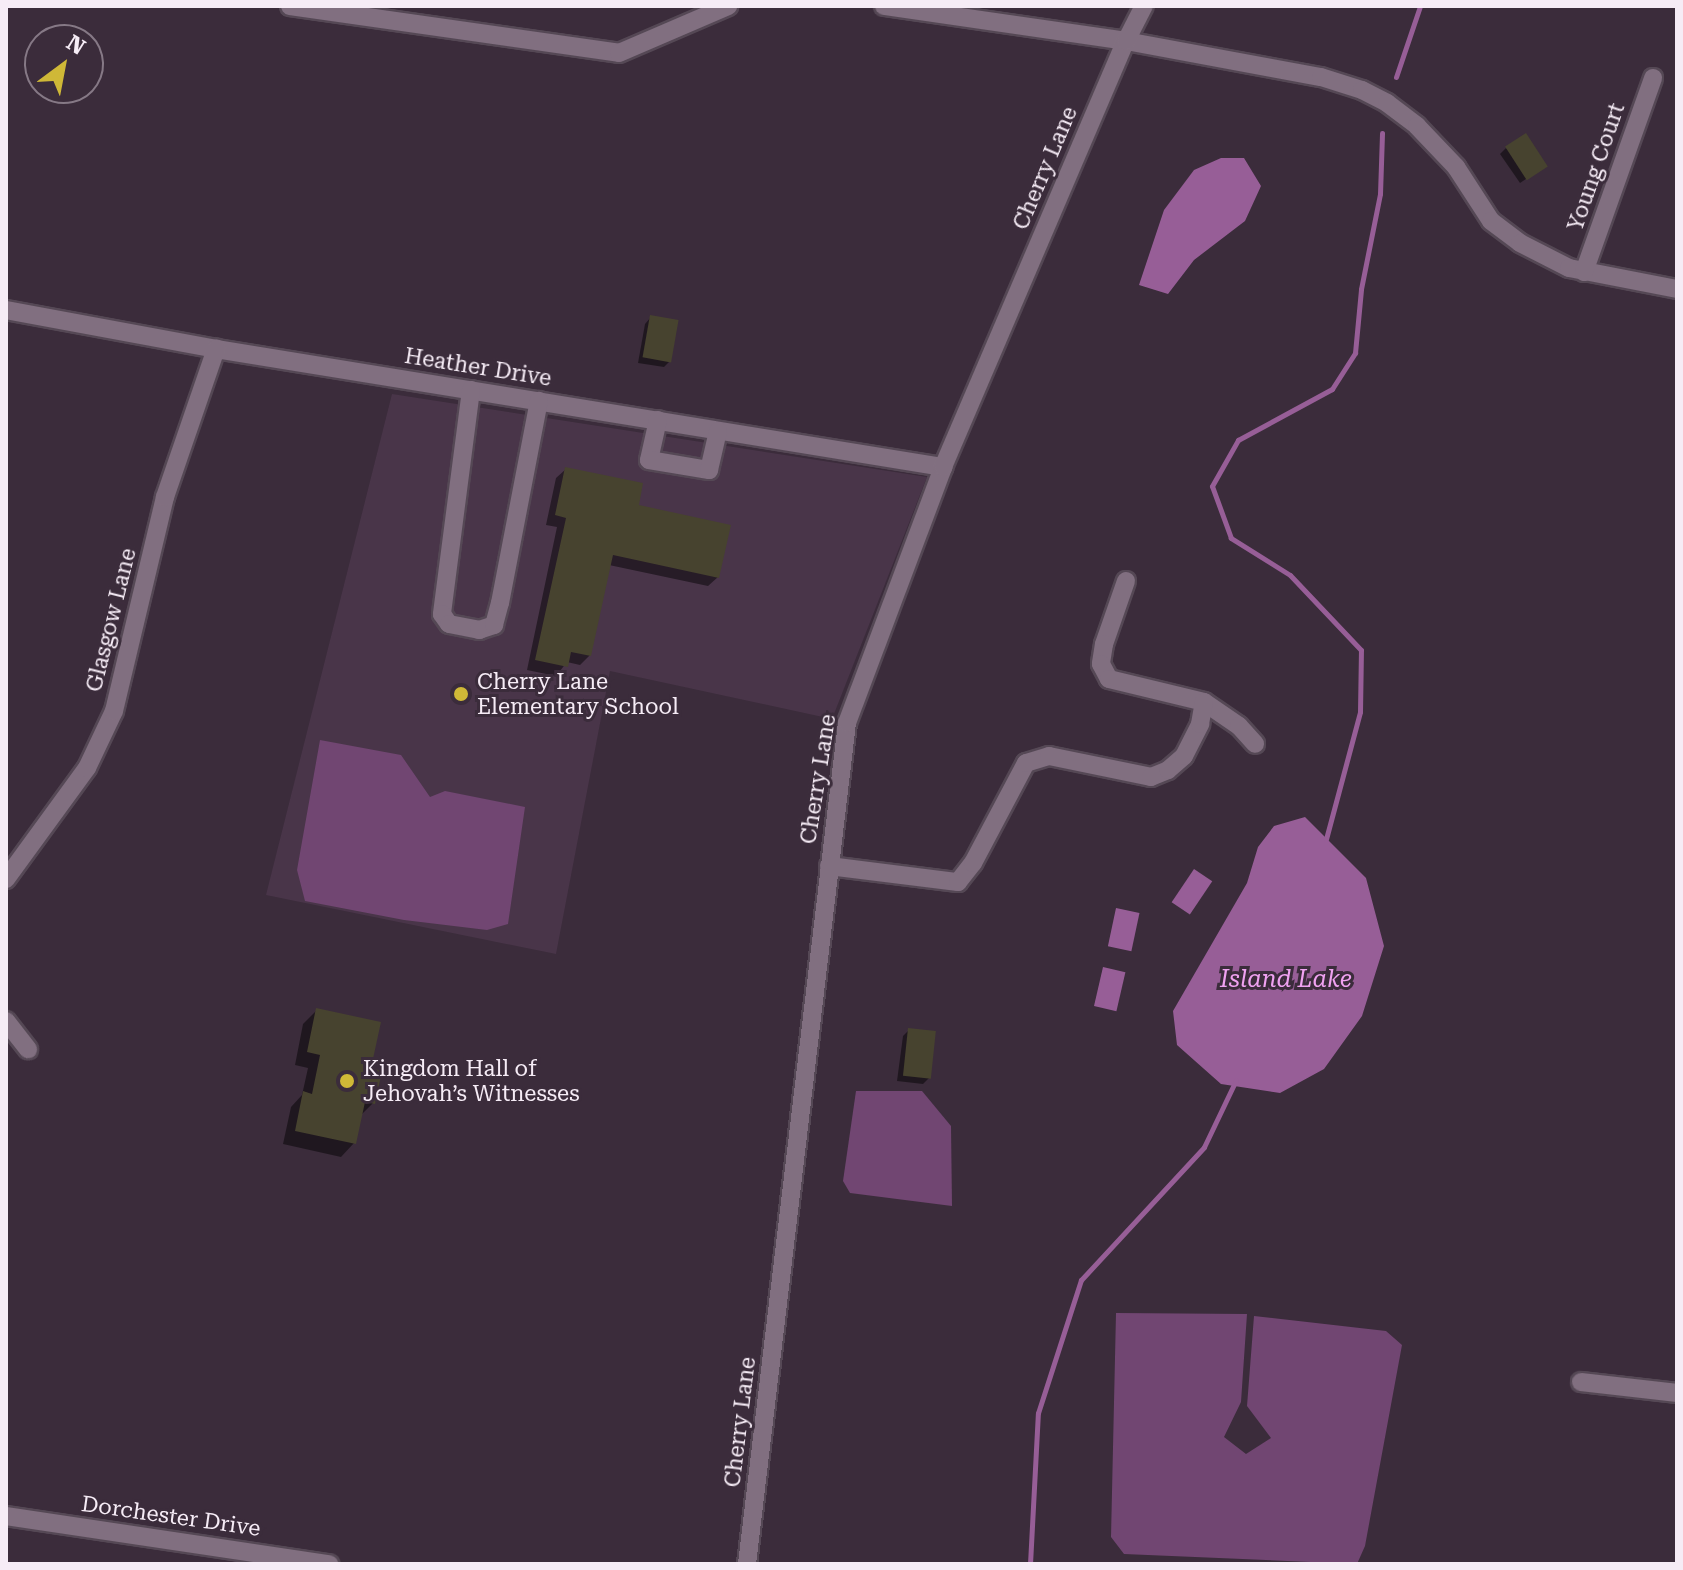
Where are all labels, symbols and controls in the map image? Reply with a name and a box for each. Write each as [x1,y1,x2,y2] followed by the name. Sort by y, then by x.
[24,24,104,104] north arrow
[62,30,90,60] text: N
[1562,100,1630,234] street label: Young Court
[1007,102,1083,234] street label: Cherry Lane
[403,342,553,392] street label: Heather Drive
[80,545,142,695] street label: Glasgow Lane
[477,668,679,720] place label: Cherry Lane Elementary School
[452,685,470,703] marker: Cherry Lane Elementary School
[795,712,841,846] street label: Cherry Lane
[1220,966,1352,994] water label: Island Lake
[363,1055,580,1106] place label: Kingdom Hall of Jehovah’s Witnesses
[338,1072,356,1090] marker: Kingdom Hall of Jehovah’s Witnesses
[719,1355,761,1489] street label: Cherry Lane
[80,1490,262,1542] street label: Dorchester Drive

